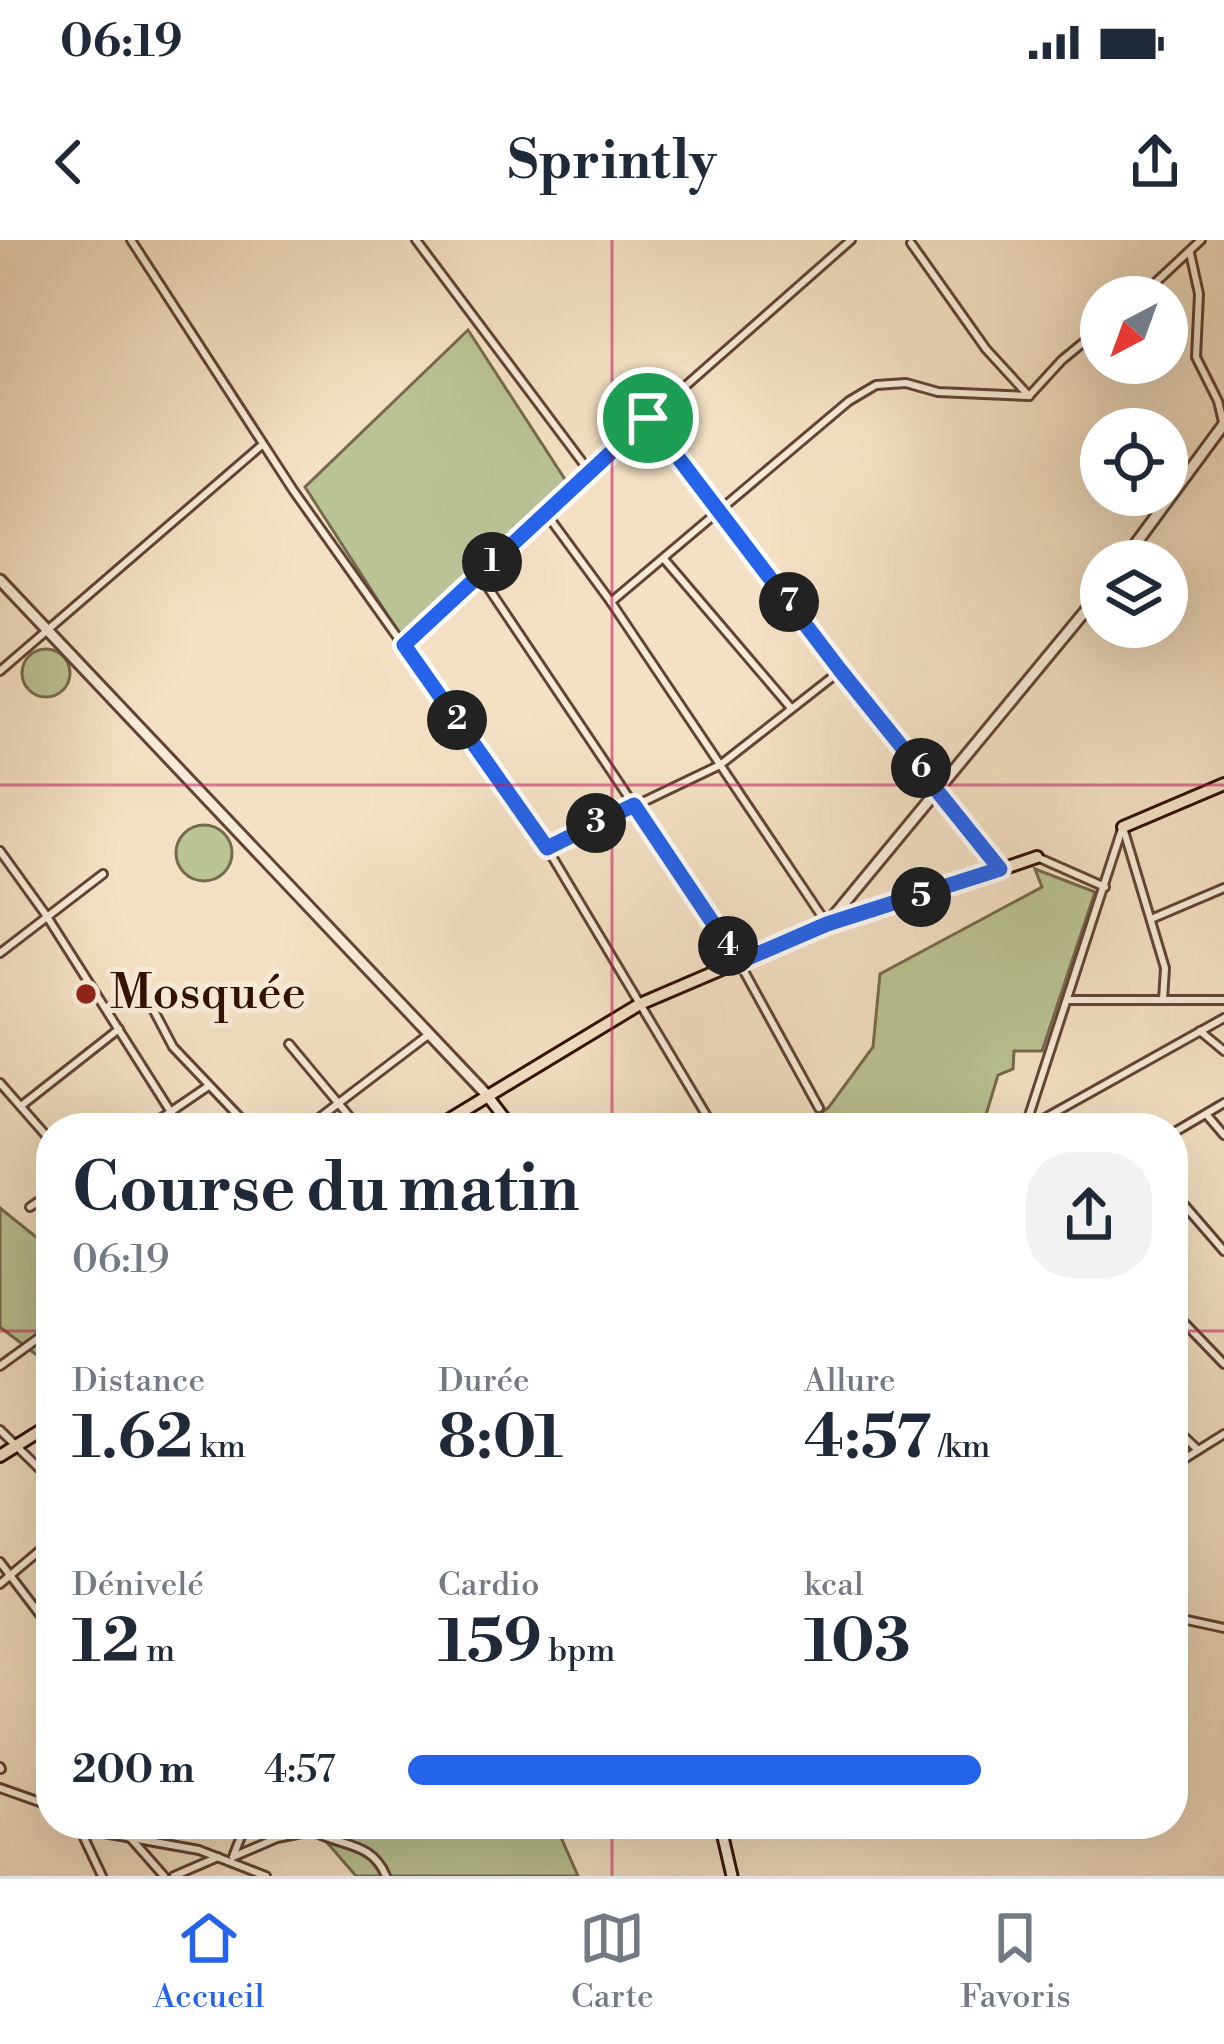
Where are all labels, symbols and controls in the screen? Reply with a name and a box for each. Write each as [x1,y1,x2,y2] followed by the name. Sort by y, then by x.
[60,14,183,71] text: 06:19
[507,128,717,196] text: Sprintly
[36,129,102,195] icon: back
[1122,129,1188,195] icon: share
[1080,276,1188,384] north arrow
[1080,276,1188,648] map controls
[597,367,699,469] pin
[615,385,681,451] icon: arrive
[1080,408,1188,516] button: locate
[462,532,522,592] pin: 1
[1080,540,1188,648] button: layers
[484,541,500,582] text: 1
[759,572,819,632] pin: 7
[779,581,799,622] text: 7
[427,690,487,750] pin: 2
[447,699,467,740] text: 2
[891,738,951,798] pin: 6
[911,747,931,788] text: 6
[566,793,626,853] pin: 3
[586,802,606,843] text: 3
[891,867,951,927] pin: 5
[911,876,931,917] text: 5
[698,916,758,976] pin: 4
[717,925,739,966] text: 4
[110,964,306,1024] place label: Mosquée
[73,981,99,1007] marker: Mosquée
[72,1149,579,1232] text: Course du matin
[1026,1152,1152,1278] button: share
[72,1236,169,1285] text: 06:19
[72,1361,205,1402] text: Distance
[438,1361,530,1402] text: Durée
[804,1361,896,1402] text: Allure
[72,1402,193,1477] text: 1.62
[438,1402,563,1477] text: 8:01
[804,1402,931,1477] text: 4:57
[193,1427,246,1468] text: km
[931,1427,991,1468] text: /km
[72,1565,204,1606] text: Dénivelé
[438,1565,540,1606] text: Cardio
[804,1565,864,1606] text: kcal
[72,1606,140,1681] text: 12
[438,1606,542,1681] text: 159
[804,1606,911,1681] text: 103
[140,1631,175,1672] text: m
[542,1631,615,1672] text: bpm
[72,1746,195,1795] text: 200 m
[264,1746,336,1795] text: 4:57
[153,1905,264,2018] tab: Accueil
[571,1905,654,2018] tab: Carte
[960,1905,1071,2018] tab: Favoris

